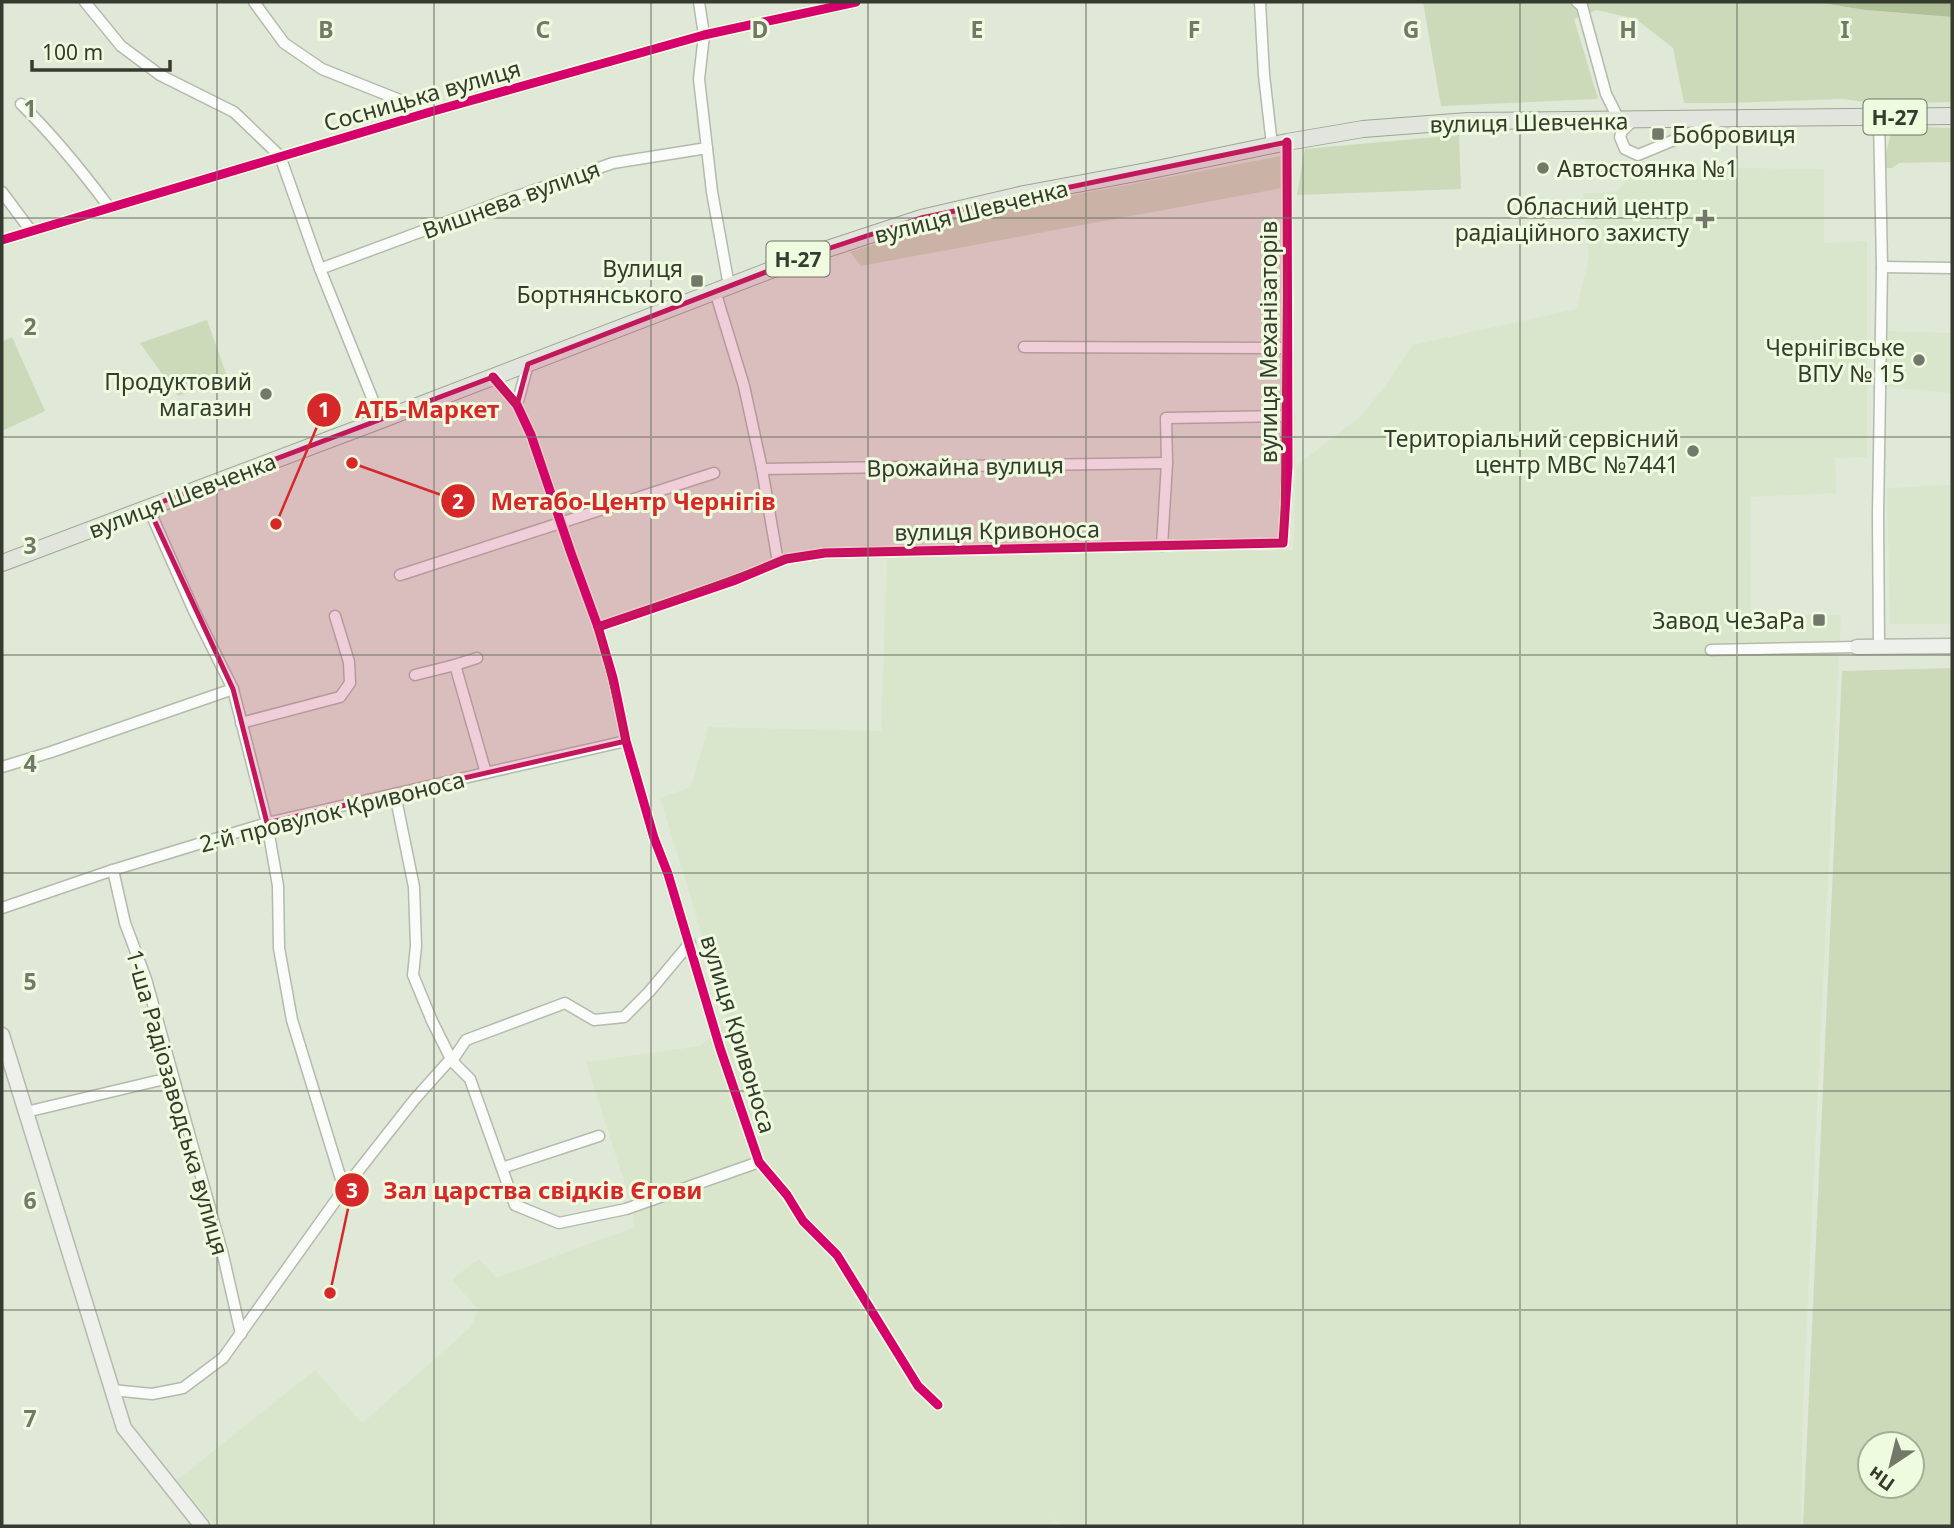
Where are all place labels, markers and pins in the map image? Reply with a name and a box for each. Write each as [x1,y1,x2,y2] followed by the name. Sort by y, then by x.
[1672,118,1796,150] place label: Бобровиця
[1650,126,1666,142] marker: Бобровиця
[1557,152,1738,184] place label: Автостоянка №1
[1535,160,1551,176] marker: Автостоянка №1
[1455,190,1689,248] place label: Обласний центр радіаційного захисту
[1695,209,1715,229] marker: Обласний центр радіаційного захисту
[516,252,683,310] place label: Вулиця Бортнянського
[689,273,705,289] marker: Вулиця Бортнянського
[1766,331,1905,389] place label: Чернігівське ВПУ № 15
[1911,352,1927,368] marker: Чернігівське ВПУ № 15
[104,365,252,423] place label: Продуктовий магазин
[258,386,274,402] marker: Продуктовий магазин
[306,387,514,432] callout: АТБ-Маркет
[1384,422,1679,480] place label: Територіальний сервісний центр МВС №7441
[1685,443,1701,459] marker: Територіальний сервісний центр МВС №7441
[441,479,789,524] callout: Метабо-Центр Чернігів
[1652,604,1805,636] place label: Завод ЧеЗаРа
[1811,612,1827,628] marker: Завод ЧеЗаРа
[334,1168,716,1213] callout: Зал царства свідків Єгови

